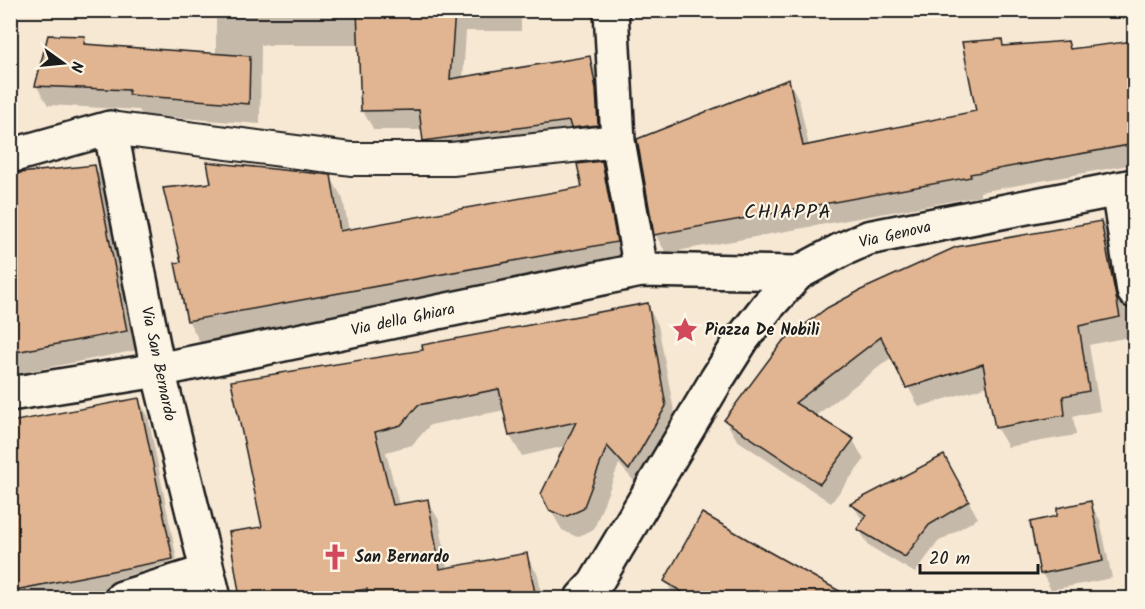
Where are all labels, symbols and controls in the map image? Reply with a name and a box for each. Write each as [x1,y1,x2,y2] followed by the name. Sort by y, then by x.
[33,33,93,93] north arrow
[63,58,89,75] text: N
[744,197,832,229] district label: CHIAPPA
[857,215,933,255] street label: Via Genova
[349,297,457,343] street label: Via della Ghiara
[134,304,182,424] street label: Via San Bernardo
[670,315,700,345] place icon: Piazza De Nobili
[705,318,820,343] place label: Piazza De Nobili
[920,537,1038,575] scale bar
[320,542,350,572] church icon: San Bernardo
[355,545,449,570] place label: San Bernardo
[929,545,970,574] text: 20 m

